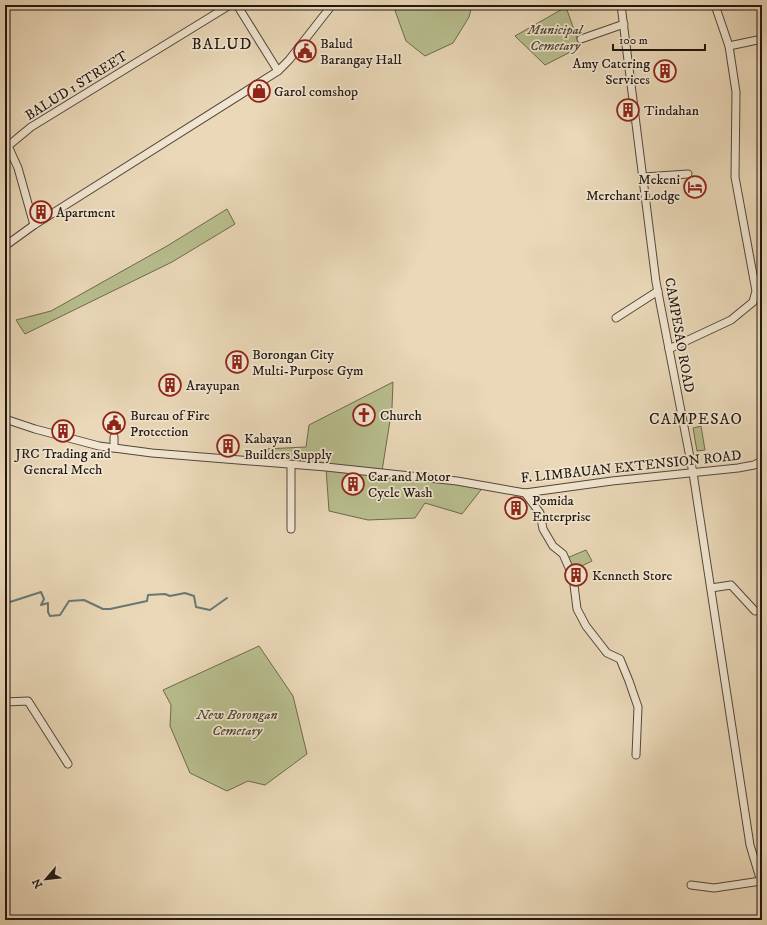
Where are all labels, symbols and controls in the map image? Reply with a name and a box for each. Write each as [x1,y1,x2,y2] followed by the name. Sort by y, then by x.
[527,21,584,55] park label: Municipal Cemetary
[613,26,705,52] scale bar
[619,33,648,48] text: 100 m
[192,34,252,54] district label: BALUD
[320,35,403,69] place label: Balud Barangay Hall
[292,38,318,64] public building icon: Balud Barangay Hall
[22,47,132,125] street label: BALUD 1 STREET
[573,55,650,89] place label: Amy Catering Services
[652,58,678,84] building icon: Amy Catering Services
[246,78,272,104] shop icon: Garol comshop
[274,83,358,101] place label: Garol comshop
[615,97,641,123] building icon: Tindahan
[644,102,700,120] place label: Tindahan
[586,171,680,205] place label: Mekeni Merchant Lodge
[682,174,708,200] hotel icon: Mekeni Merchant Lodge
[28,199,54,225] building icon: Apartment
[56,204,116,222] place label: Apartment
[660,276,698,394] street label: CAMPESAO ROAD
[252,346,364,380] place label: Borongan City Multi-Purpose Gym
[224,349,250,375] building icon: Borongan City Multi-Purpose Gym
[157,372,183,398] building icon: Arayupan
[186,377,240,395] place label: Arayupan
[351,402,377,428] church icon: Church
[130,407,210,441] place label: Bureau of Fire Protection
[380,407,423,425] place label: Church
[649,409,743,429] district label: CAMPESAO
[101,410,127,436] public building icon: Bureau of Fire Protection
[50,418,76,444] building icon: JRC Trading and General Mech
[244,430,332,464] place label: Kabayan Builders Supply
[215,433,241,459] building icon: Kabayan Builders Supply
[13,445,111,479] place label: JRC Trading and General Mech
[520,446,742,488] street label: F. LIMBAUAN EXTENSION ROAD
[368,468,451,502] place label: Car and Motor Cycle Wash
[340,471,366,497] building icon: Car and Motor Cycle Wash
[532,492,591,526] place label: Pomida Enterprise
[503,495,529,521] building icon: Pomida Enterprise
[563,562,589,588] building icon: Kenneth Store
[592,567,672,585] place label: Kenneth Store
[195,706,278,740] park label: New Borongan Cemetary
[26,859,66,899] north arrow
[30,876,46,890] text: N

